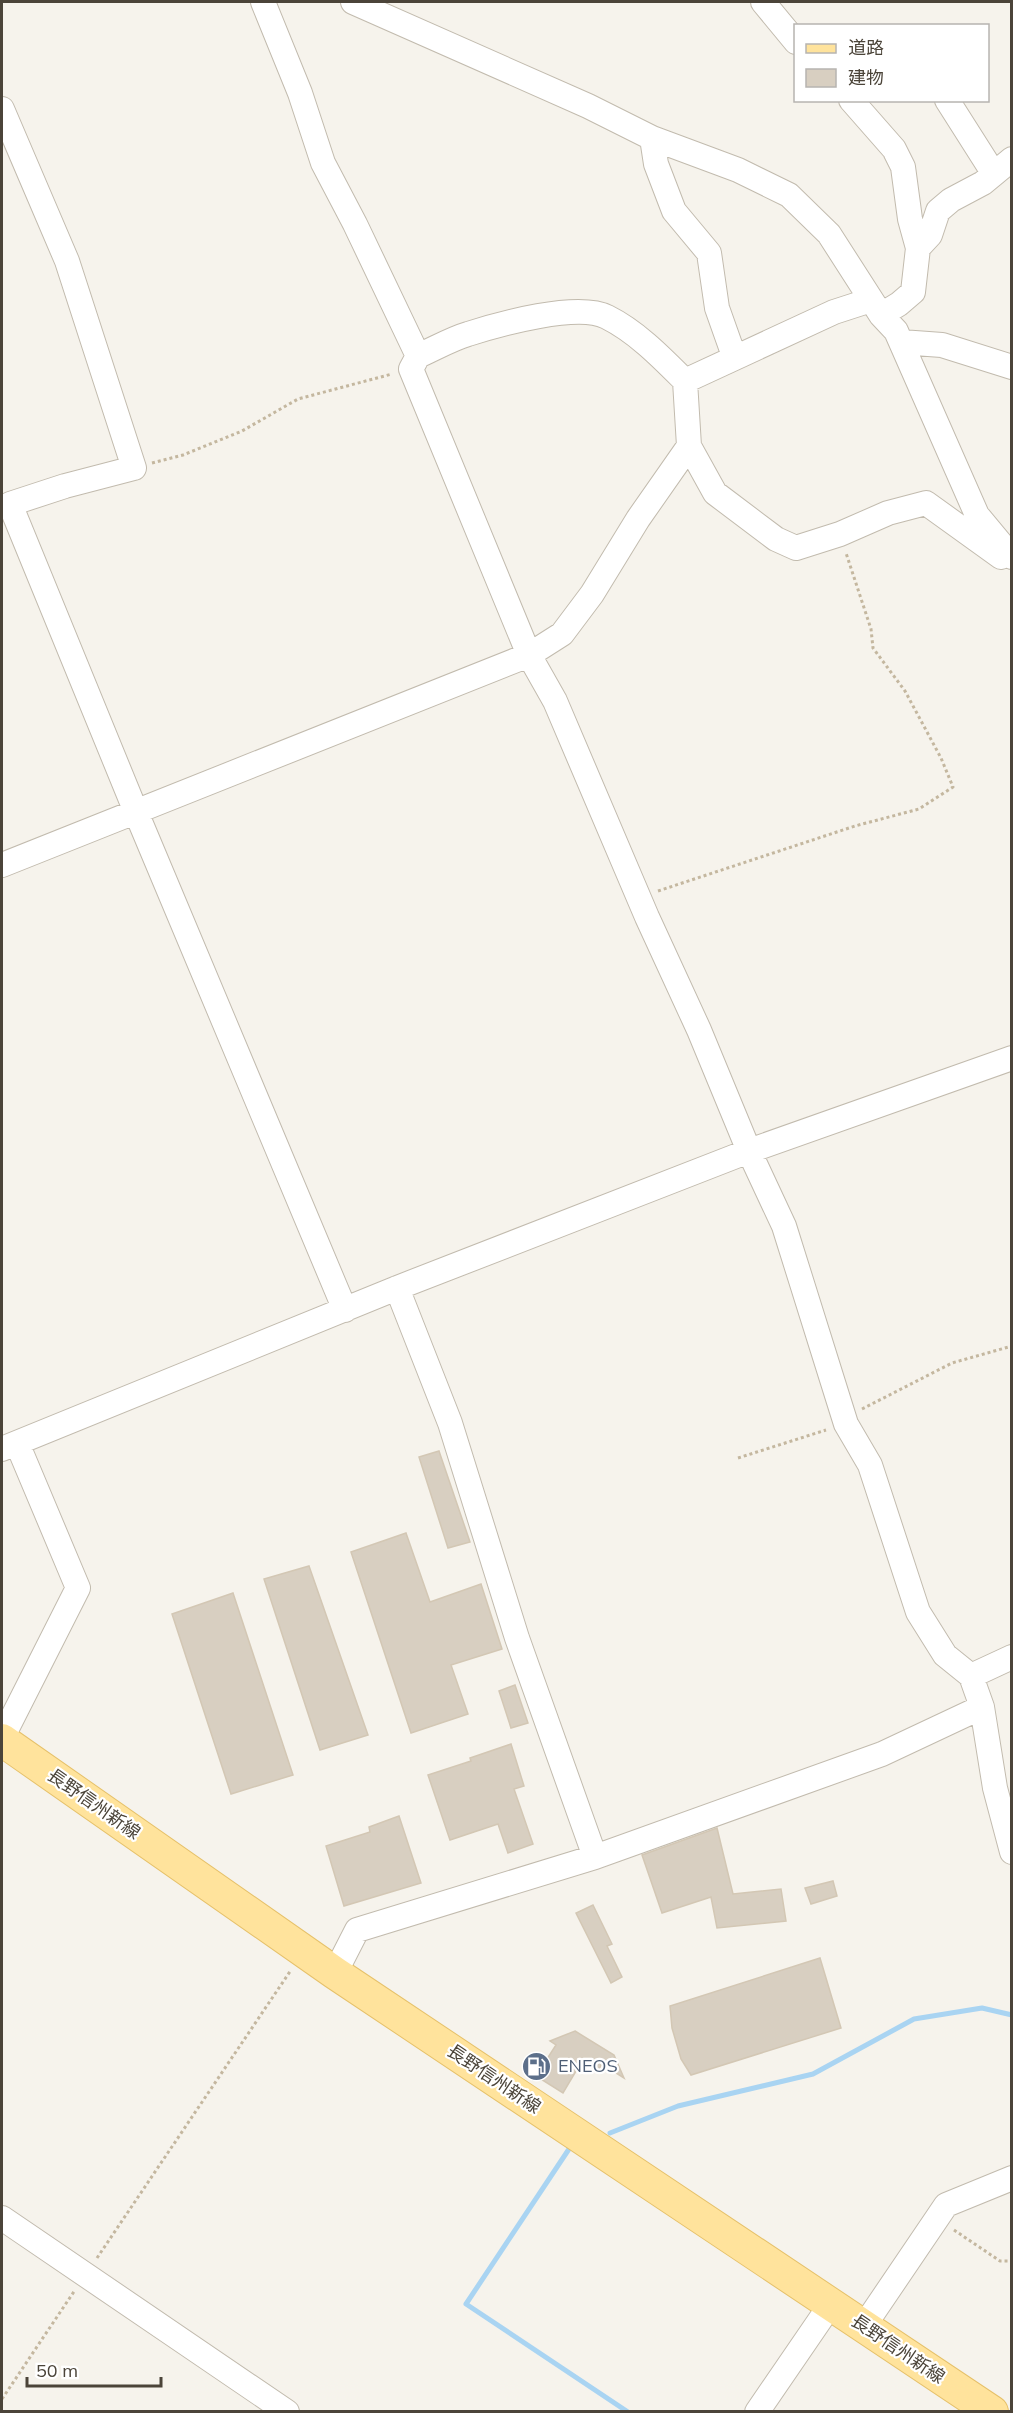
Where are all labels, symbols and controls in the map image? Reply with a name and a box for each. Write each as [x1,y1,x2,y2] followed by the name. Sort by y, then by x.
[794,24,989,102] legend
[848,36,884,59] text: 道路
[848,66,884,89] text: 建物
[43,1763,145,1844] street label: 長野信州新線
[443,2039,545,2118] street label: 長野信州新線
[521,2050,553,2082] fuel station icon: ENEOS
[558,2054,618,2077] place label: ENEOS
[847,2309,949,2388] street label: 長野信州新線
[27,2350,160,2388] scale bar
[36,2359,78,2382] text: 50 m

